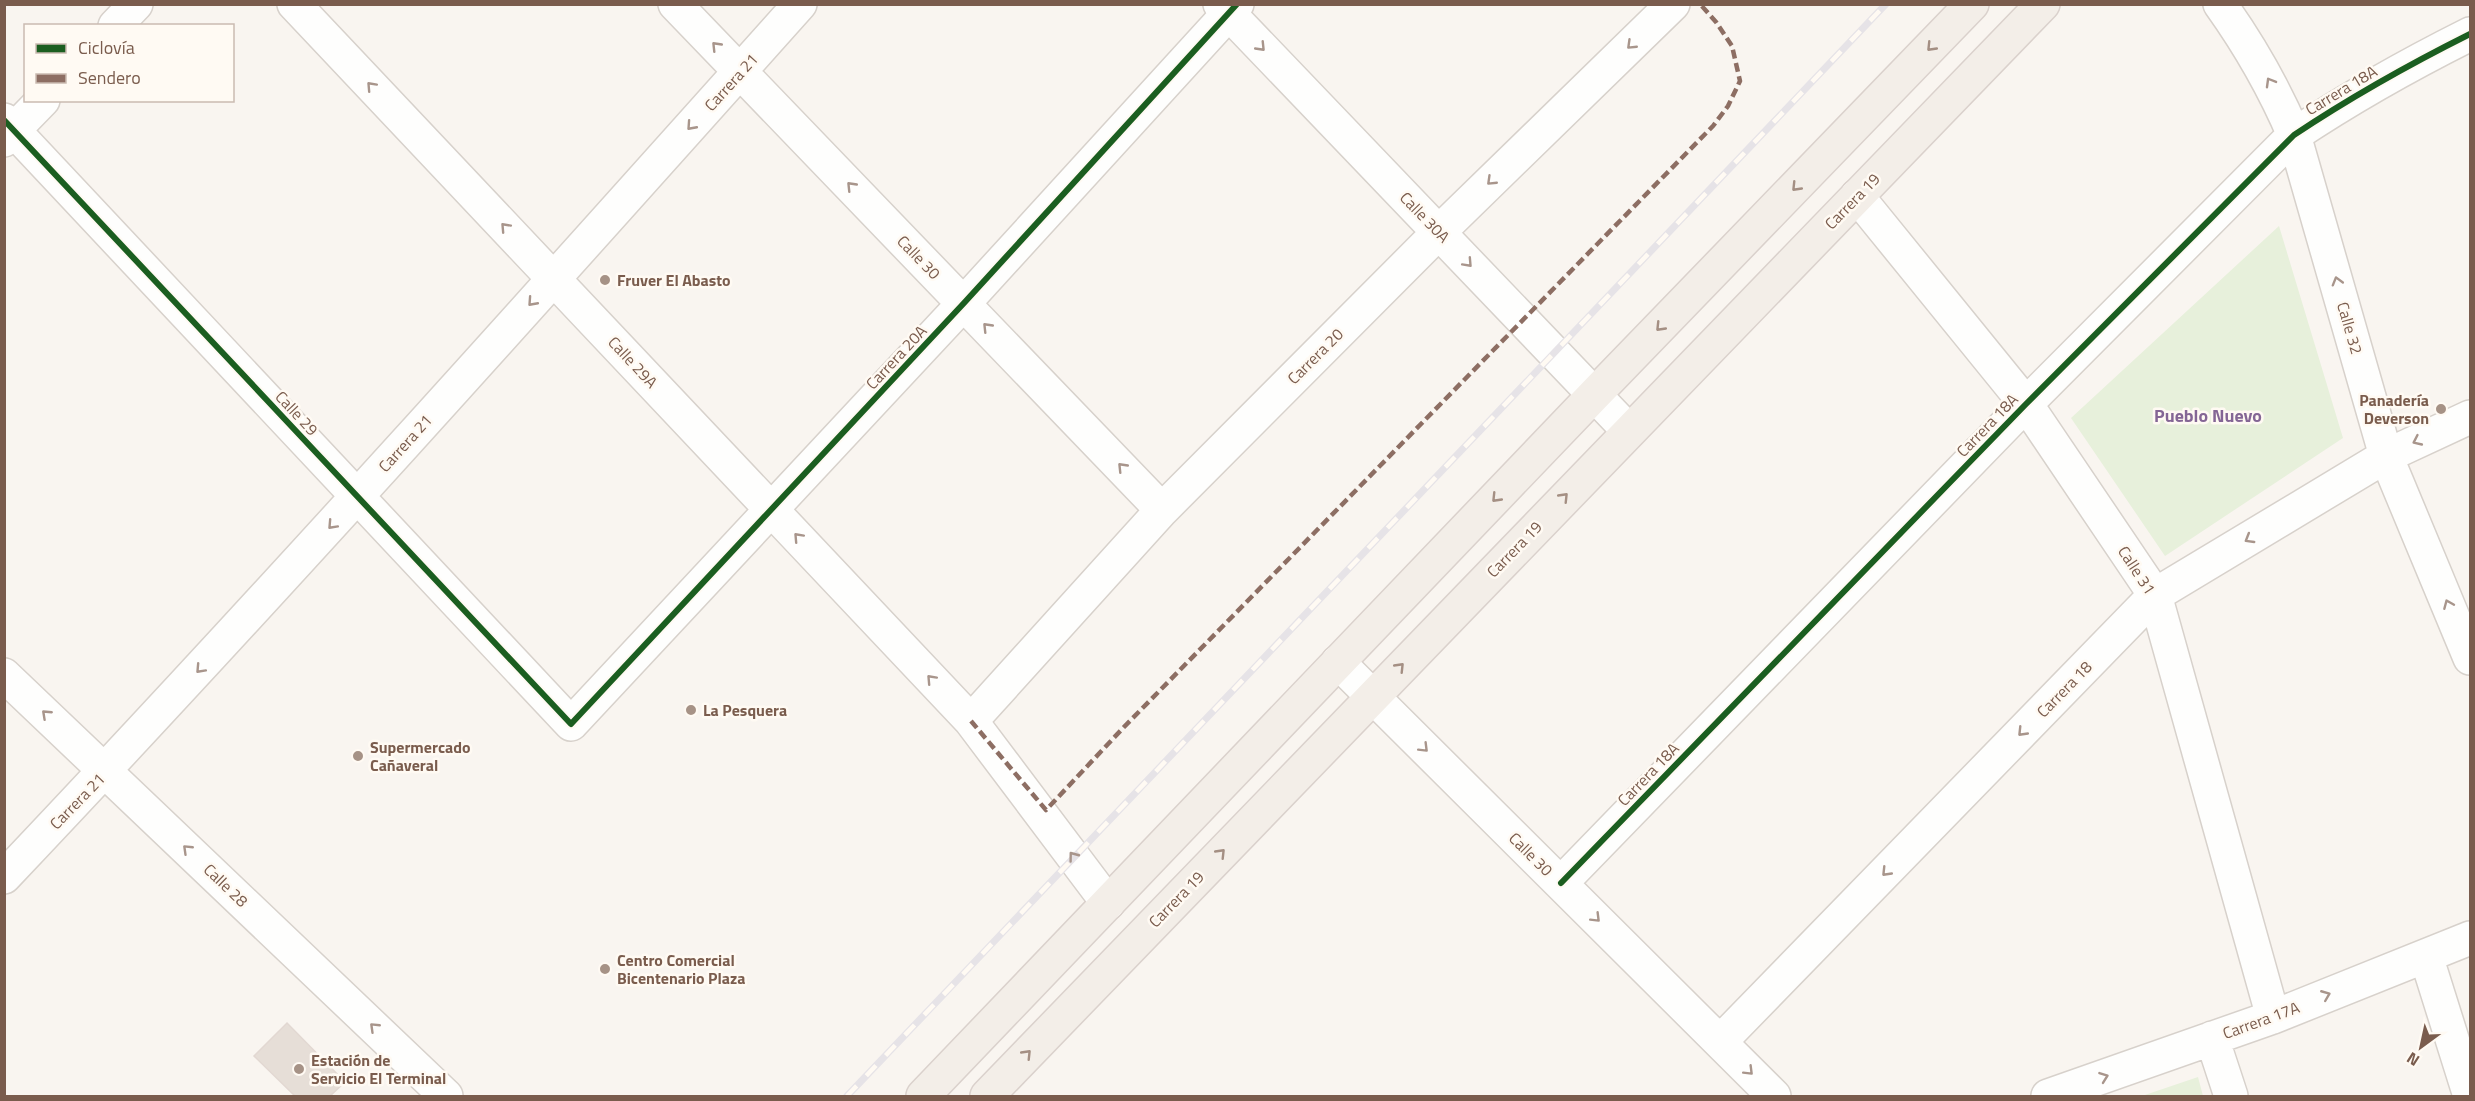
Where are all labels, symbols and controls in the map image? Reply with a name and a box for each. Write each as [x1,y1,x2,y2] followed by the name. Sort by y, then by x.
[24,24,234,102] legend
[78,34,135,61] text: Ciclovía
[1628,38,1638,49] one-way arrow
[1928,39,1939,50] one-way arrow
[1254,40,1265,50] one-way arrow
[712,43,723,54] one-way arrow
[698,48,764,116] street label: Carrera 21
[2300,59,2382,121] street label: Carrera 18A
[78,64,141,91] text: Sendero
[2266,78,2277,88] one-way arrow
[367,82,378,93] one-way arrow
[687,119,698,130] one-way arrow
[1819,167,1885,235] street label: Carrera 19
[1488,174,1498,185] one-way arrow
[1792,179,1803,190] one-way arrow
[847,183,858,193] one-way arrow
[1394,186,1456,248] street label: Calle 30A
[501,224,512,234] one-way arrow
[892,229,946,285] street label: Calle 30
[1461,256,1472,267] one-way arrow
[617,268,731,292] place label: Fruver El Abasto
[598,273,612,287] marker: Fruver El Abasto
[2331,276,2344,286] one-way arrow
[528,295,539,305] one-way arrow
[2331,299,2369,357] street label: Calle 32
[860,319,932,395] street label: Carrera 20A
[1656,320,1667,330] one-way arrow
[1282,322,1349,389] street label: Carrera 20
[983,323,994,334] one-way arrow
[603,331,664,394] street label: Calle 29A
[270,385,324,441] street label: Calle 29
[1950,387,2024,462] street label: Carrera 18A
[2359,388,2429,430] place label: Panadería Deverson
[2154,402,2262,429] district label: Pueblo Nuevo
[2434,402,2448,416] marker: Panadería Deverson
[372,409,438,477] street label: Carrera 21
[2413,434,2424,446] one-way arrow
[1118,464,1129,475] one-way arrow
[1492,491,1503,501] one-way arrow
[1557,493,1568,504] one-way arrow
[1481,515,1547,583] street label: Carrera 19
[328,518,339,529] one-way arrow
[2245,531,2255,543] one-way arrow
[794,533,805,544] one-way arrow
[2112,541,2162,599] street label: Calle 31
[2443,599,2455,610] one-way arrow
[2031,655,2097,723] street label: Carrera 18
[196,662,207,672] one-way arrow
[1392,664,1403,675] one-way arrow
[927,675,938,685] one-way arrow
[703,698,787,722] place label: La Pesquera
[684,703,698,717] marker: La Pesquera
[42,710,53,721] one-way arrow
[2019,724,2030,735] one-way arrow
[370,735,471,777] place label: Supermercado Cañaveral
[1611,736,1685,811] street label: Carrera 18A
[1418,741,1428,752] one-way arrow
[351,749,365,763] marker: Supermercado Cañaveral
[44,767,110,835] street label: Carrera 21
[1504,827,1558,881] street label: Calle 30
[184,845,195,856] one-way arrow
[1214,850,1225,860] one-way arrow
[1069,852,1080,863] one-way arrow
[198,858,254,912] street label: Calle 28
[1883,864,1894,875] one-way arrow
[1143,865,1209,933] street label: Carrera 19
[1588,911,1599,922] one-way arrow
[617,948,745,990] place label: Centro Comercial Bicentenario Plaza
[598,962,612,976] marker: Centro Comercial Bicentenario Plaza
[2320,990,2331,1002] one-way arrow
[2219,995,2303,1045] street label: Carrera 17A
[2391,1017,2451,1077] north arrow
[370,1023,380,1034] one-way arrow
[2402,1046,2424,1073] text: N
[311,1048,446,1090] place label: Estación de Servicio El Terminal
[1020,1051,1031,1062] one-way arrow
[292,1062,306,1076] marker: Estación de Servicio El Terminal
[1742,1064,1752,1075] one-way arrow
[2098,1071,2108,1084] one-way arrow

